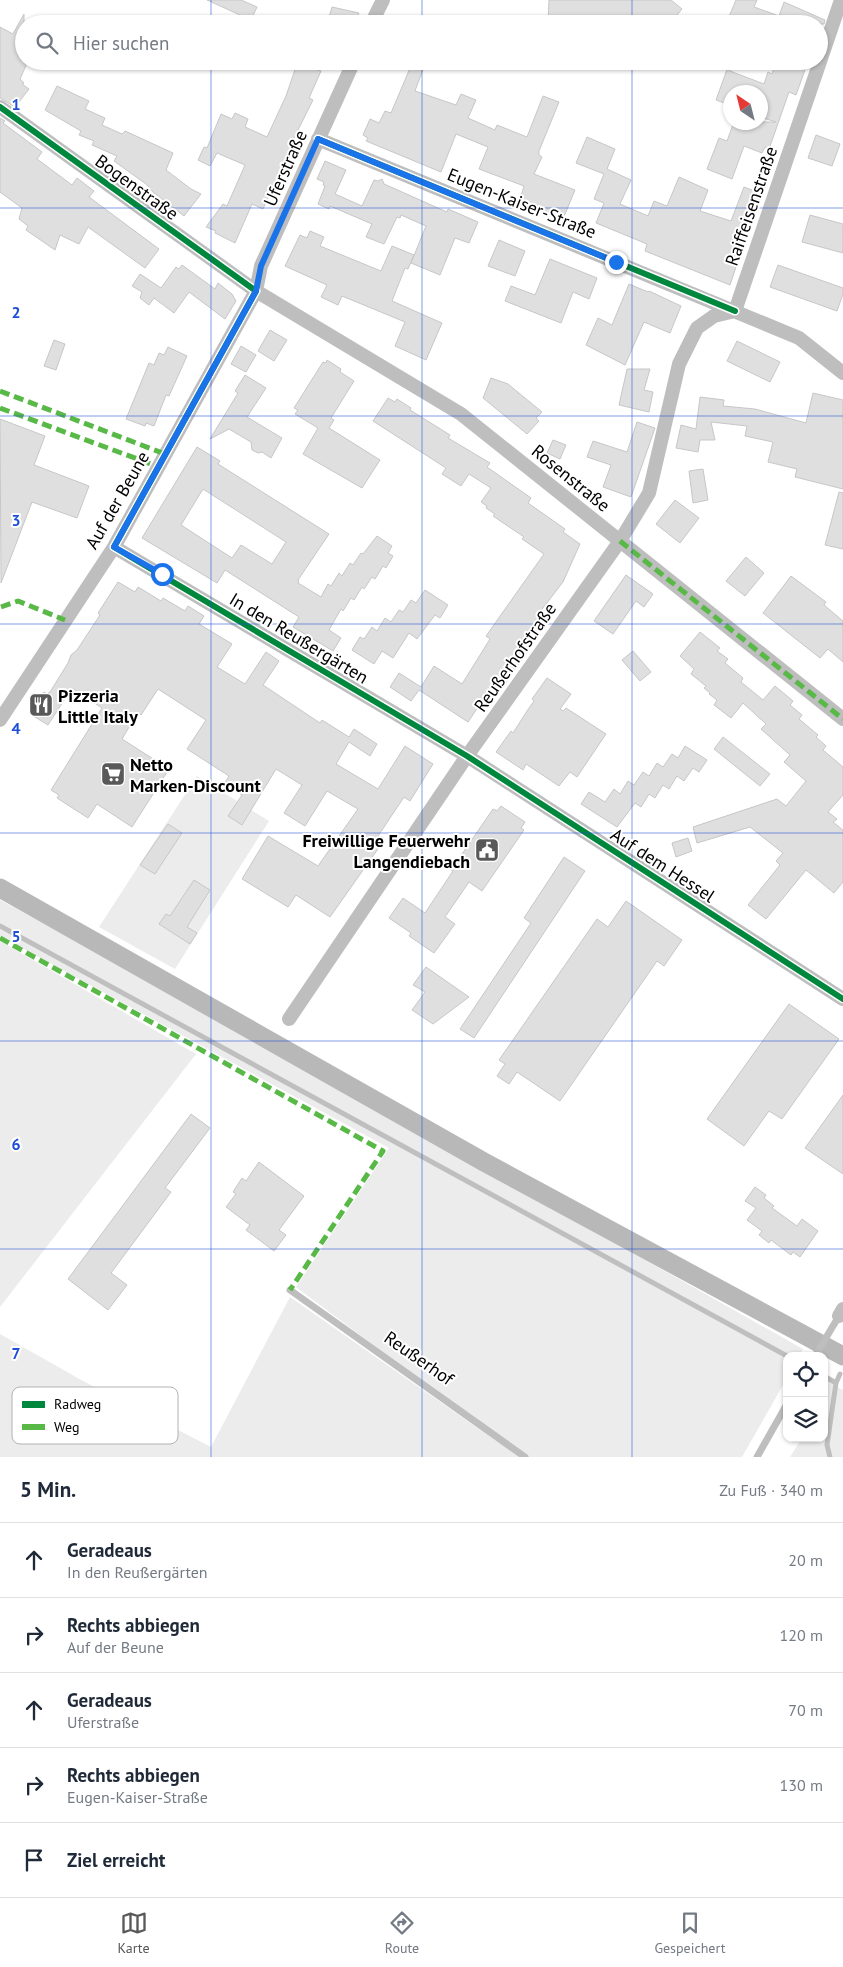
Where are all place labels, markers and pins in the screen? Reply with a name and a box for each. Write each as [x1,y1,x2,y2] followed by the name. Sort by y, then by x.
[58,684,138,728] place label: Pizzeria Little Italy
[28,692,54,718] restaurant icon: Pizzeria Little Italy
[130,753,261,797] place label: Netto Marken-Discount
[100,761,126,787] supermarket icon: Netto Marken-Discount
[302,829,471,873] place label: Freiwillige Feuerwehr Langendiebach
[474,837,500,863] public building icon: Freiwillige Feuerwehr Langendiebach

